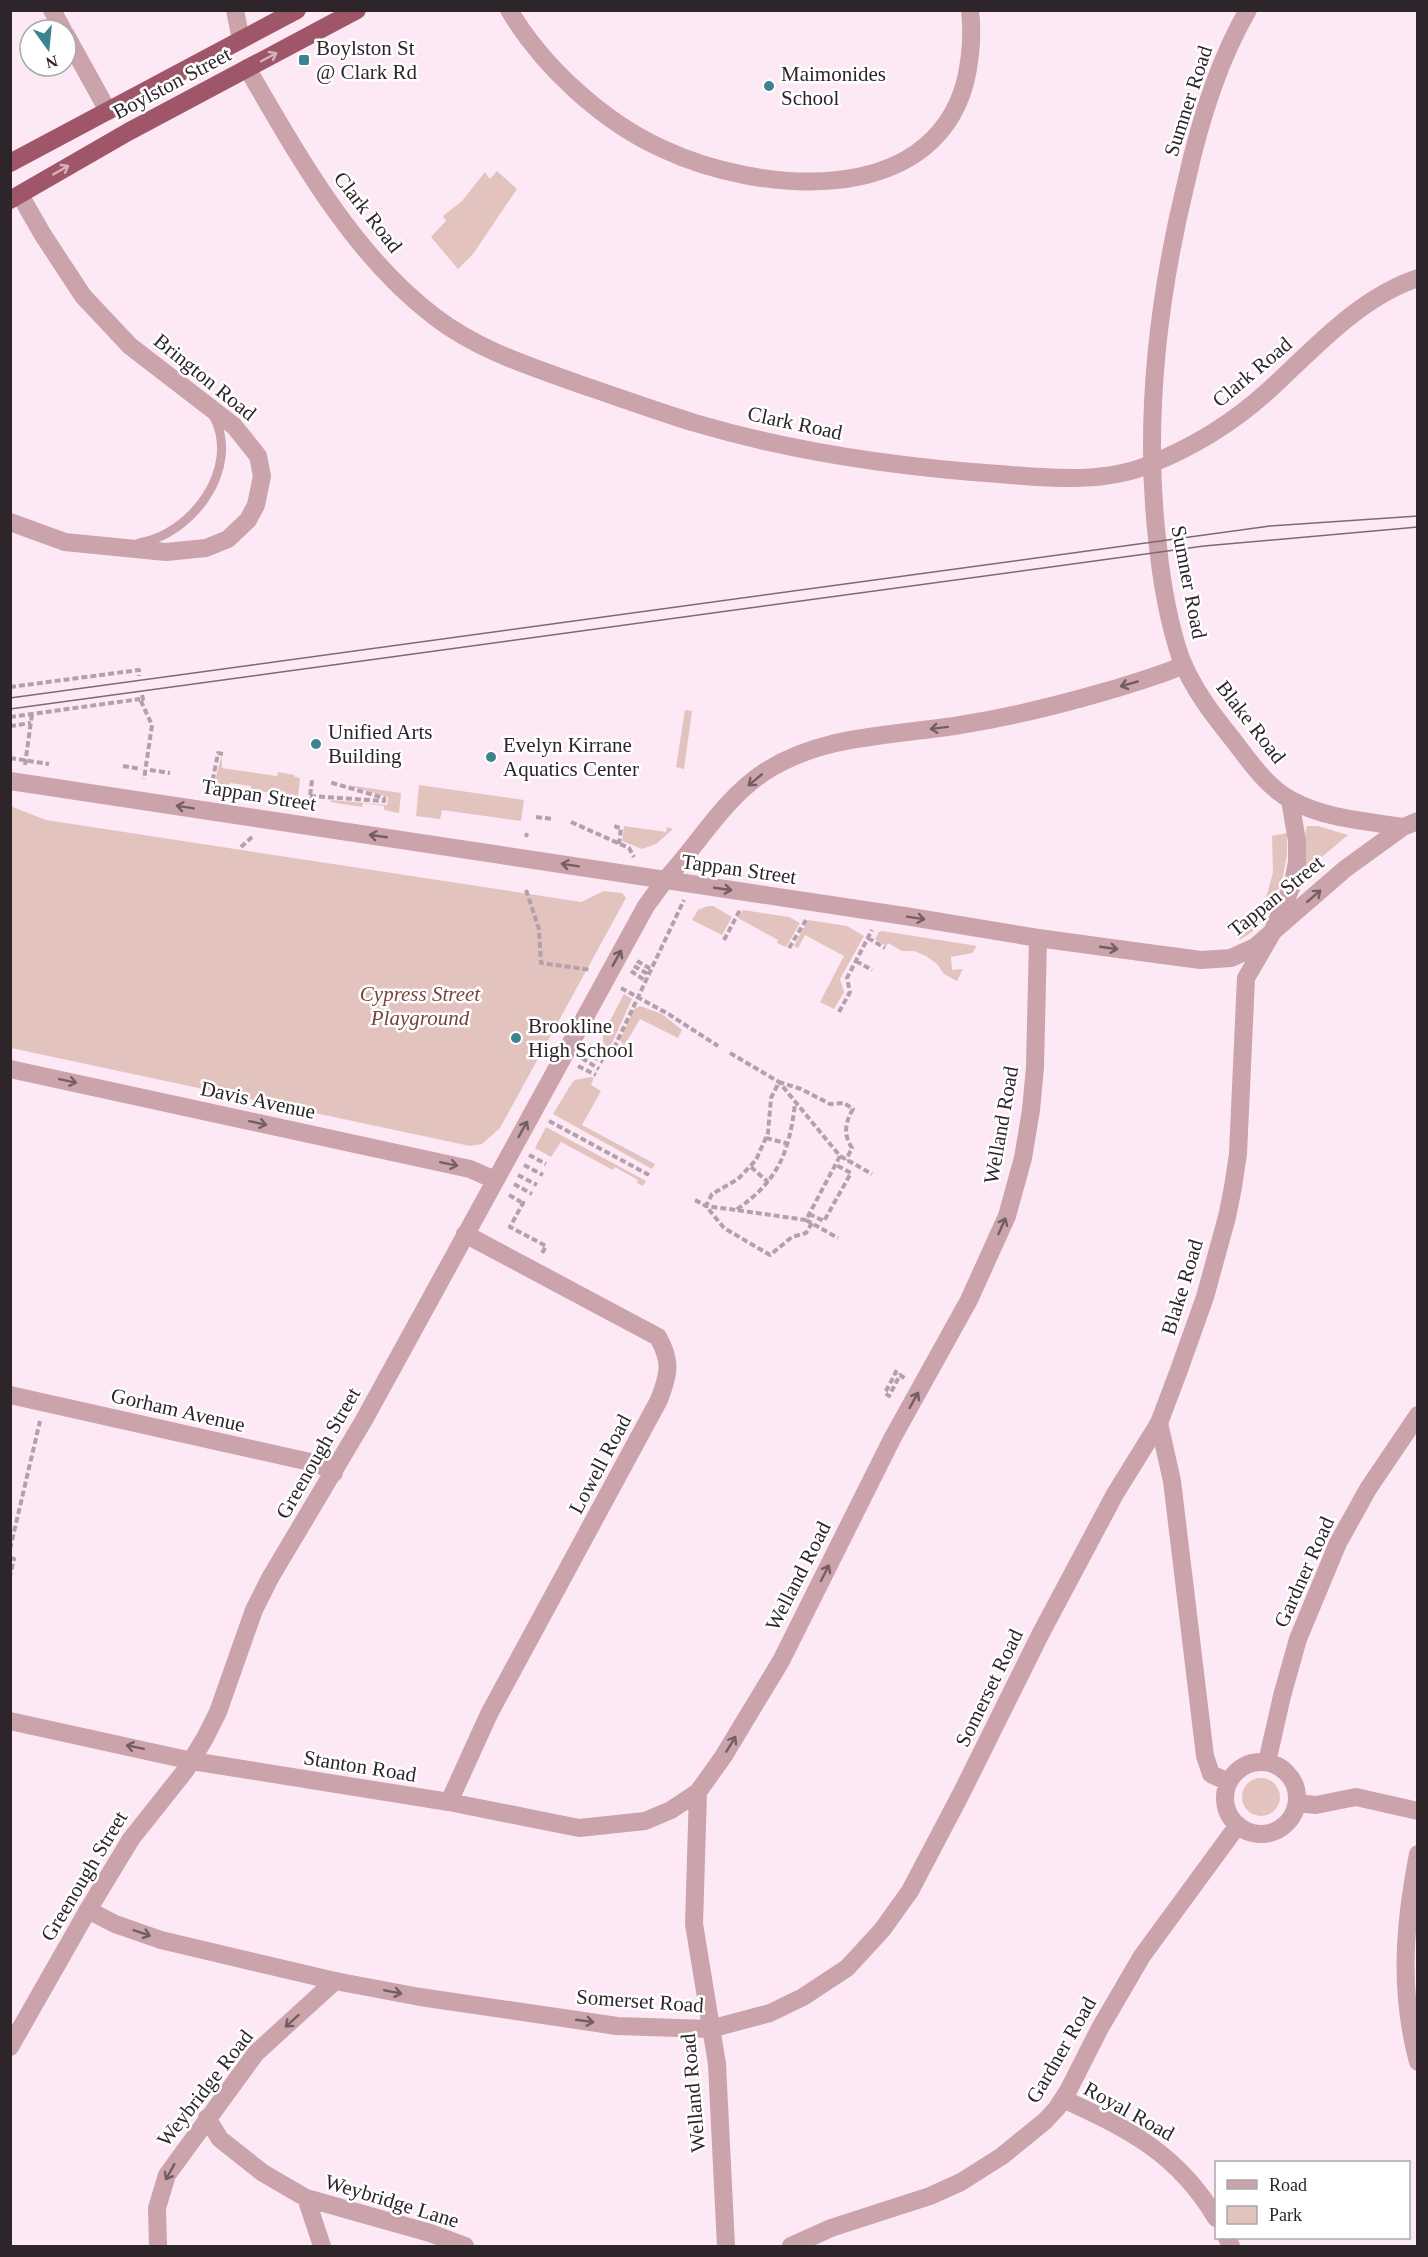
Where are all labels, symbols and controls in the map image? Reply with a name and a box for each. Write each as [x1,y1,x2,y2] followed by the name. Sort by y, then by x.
[18,18,78,78] north arrow
[316,36,418,84] place label: Boylston St @ Clark Rd
[109,42,235,124] street label: Boylston Street
[1159,42,1217,159] street label: Sumner Road
[259,51,277,62] one-way arrow
[44,52,60,72] text: N
[297,53,311,67] marker: Boylston St @ Clark Rd
[781,62,886,110] place label: Maimonides School
[762,79,776,93] marker: Maimonides School
[52,164,69,176] one-way arrow
[329,167,407,258] street label: Clark Road
[149,329,261,426] street label: Brington Road
[1207,332,1297,412] street label: Clark Road
[745,401,845,445] street label: Clark Road
[1166,523,1212,641] street label: Sumner Road
[1211,676,1291,769] street label: Blake Road
[1120,679,1139,690] one-way arrow
[328,720,432,768] place label: Unified Arts Building
[930,722,950,733] one-way arrow
[503,733,639,781] place label: Evelyn Kirrane Aquatics Center
[309,737,323,751] marker: Unified Arts Building
[484,750,498,764] marker: Evelyn Kirrane Aquatics Center
[200,774,318,816] street label: Tappan Street
[747,774,763,787] one-way arrow
[175,801,195,812] one-way arrow
[368,831,388,842] one-way arrow
[680,849,798,889] street label: Tappan Street
[1223,850,1329,942] street label: Tappan Street
[561,860,581,871] one-way arrow
[713,884,732,895] one-way arrow
[1306,889,1321,903] one-way arrow
[906,912,925,923] one-way arrow
[1098,943,1118,954] one-way arrow
[611,950,623,967] one-way arrow
[360,982,481,1030] park label: Cypress Street Playground
[528,1014,634,1062] place label: Brookline High School
[509,1031,523,1045] marker: Brookline High School
[979,1064,1023,1186] street label: Welland Road
[57,1076,77,1087] one-way arrow
[198,1076,318,1124] street label: Davis Avenue
[248,1118,267,1129] one-way arrow
[518,1120,529,1138] one-way arrow
[438,1159,458,1170] one-way arrow
[997,1218,1008,1236] one-way arrow
[1156,1236,1208,1338] street label: Blake Road
[109,1383,247,1437] street label: Gorham Avenue
[271,1383,365,1523] street label: Greenough Street
[908,1392,920,1409] one-way arrow
[564,1410,636,1518] street label: Lowell Road
[1269,1513,1339,1631] street label: Gardner Road
[760,1517,836,1634] street label: Welland Road
[819,1565,831,1583] one-way arrow
[950,1625,1028,1751] street label: Somerset Road
[725,1736,737,1753] one-way arrow
[126,1741,145,1753] one-way arrow
[302,1745,419,1787] street label: Stanton Road
[36,1806,132,1945] street label: Greenough Street
[132,1928,151,1939] one-way arrow
[575,1985,705,2017] street label: Somerset Road
[382,1987,402,1998] one-way arrow
[1021,1992,1101,2107] street label: Gardner Road
[284,2014,299,2028] one-way arrow
[575,2016,595,2027] one-way arrow
[152,2025,258,2151] street label: Weybridge Road
[676,2032,710,2153] street label: Welland Road
[1080,2076,1179,2146] street label: Royal Road
[1215,2161,1410,2239] legend
[164,2163,176,2180] one-way arrow
[322,2169,462,2233] street label: Weybridge Lane
[1269,2175,1307,2195] text: Road
[1269,2205,1302,2225] text: Park

